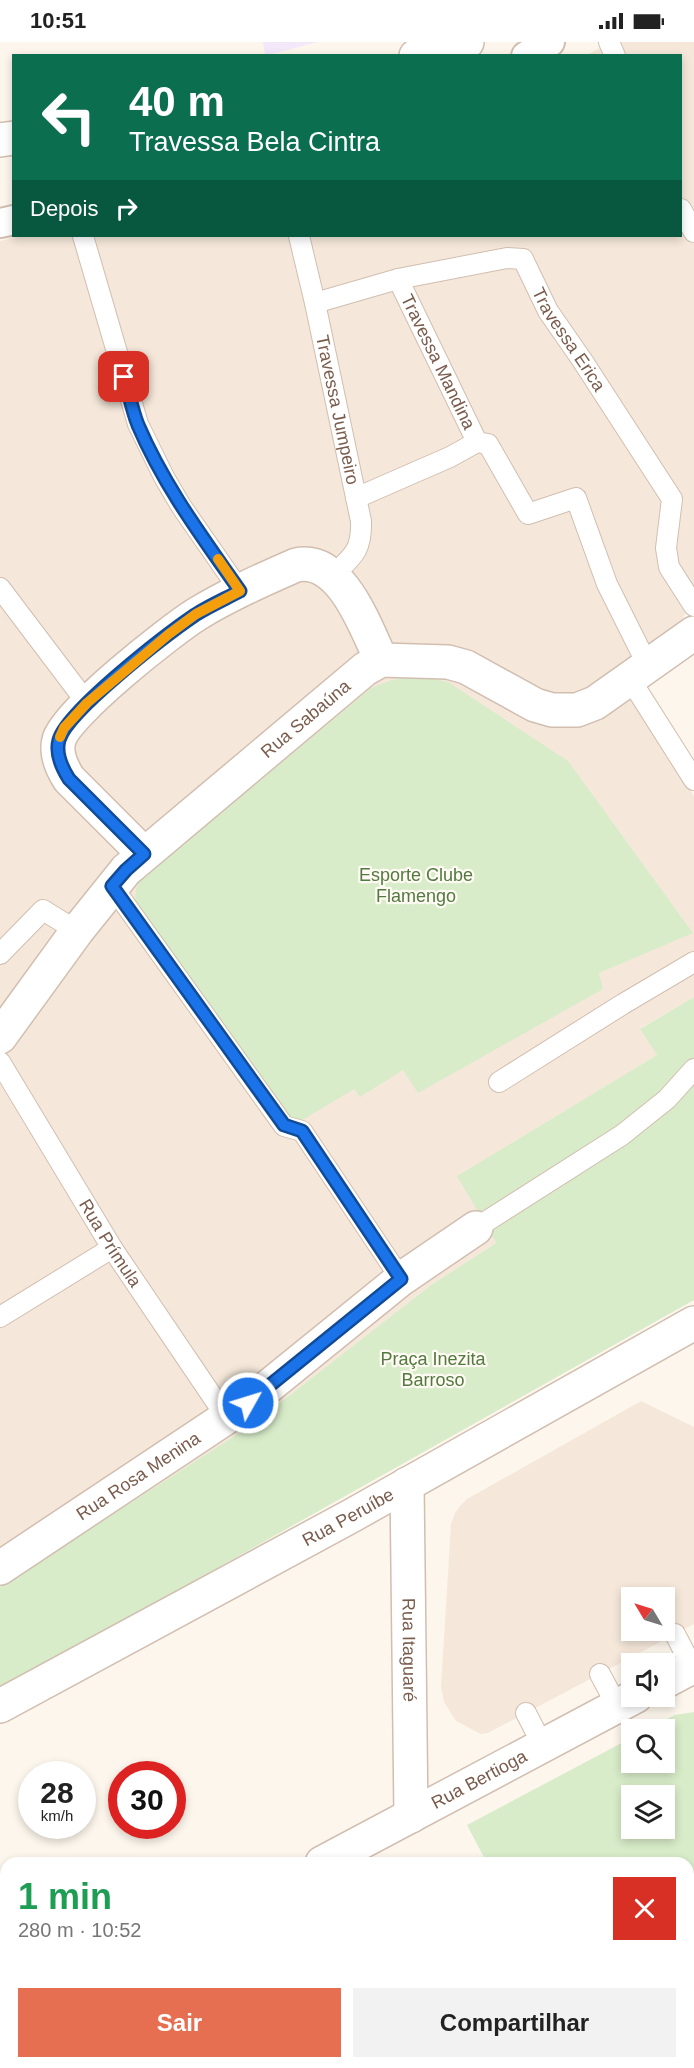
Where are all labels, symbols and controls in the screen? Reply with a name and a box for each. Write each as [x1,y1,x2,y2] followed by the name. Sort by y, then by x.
[30,8,86,33] text: 10:51
[30,78,108,156] icon: left
[129,78,225,125] text: 40 m
[129,127,380,157] text: Travessa Bela Cintra
[110,192,143,225] icon: right
[30,196,98,221] text: Depois
[528,284,610,396] street label: Travessa Erica
[397,291,480,433] street label: Travessa Mandina
[312,333,363,486] street label: Travessa Jumpeiro
[98,351,149,402] pin
[107,360,140,393] icon: arrive
[257,675,355,762] street label: Rua Sabaúna
[359,865,473,906] park label: Esporte Clube Flamengo
[75,1196,146,1292] street label: Rua Prímula
[380,1349,487,1390] park label: Praça Inezita Barroso
[216,1371,280,1435] position arrow
[73,1427,205,1524] street label: Rua Rosa Menina
[299,1484,397,1550] street label: Rua Peruíbe
[621,1587,675,1641] north arrow
[621,1587,675,1839] map controls
[398,1598,420,1702] street label: Rua Itaguaré
[621,1653,675,1707] button: sound
[621,1719,675,1773] button: search
[428,1745,531,1813] street label: Rua Bertioga
[108,1761,186,1839] speed limit sign: 30
[40,1776,74,1809] text: 28
[621,1785,675,1839] button: layers
[41,1807,73,1824] text: km/h
[18,1876,112,1917] text: 1 min
[613,1877,676,1940] button: close
[18,1919,141,1941] text: 280 m · 10:52
[18,1988,341,2057] button: Sair
[353,1988,676,2057] button: Compartilhar

